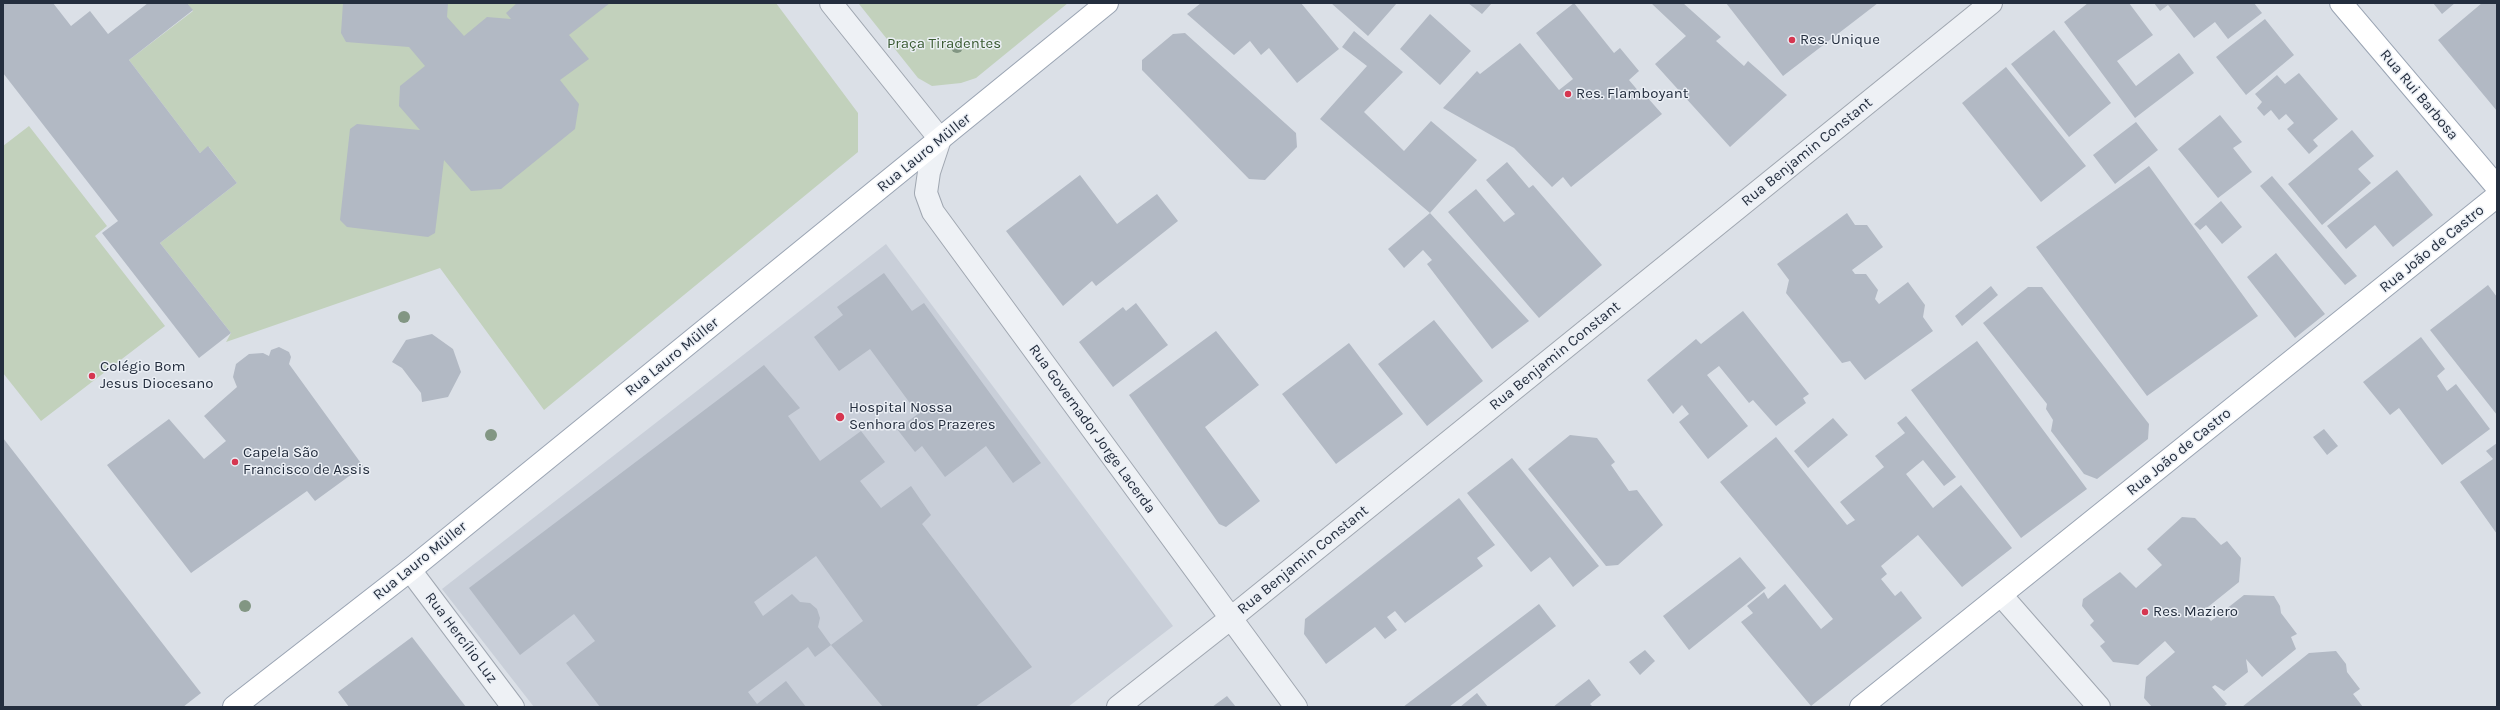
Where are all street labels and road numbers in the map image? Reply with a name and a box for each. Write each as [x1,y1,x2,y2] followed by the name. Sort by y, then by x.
[2376,46,2462,144] street label: Rua Rui Barbosa
[1738,94,1876,210] street label: Rua Benjamin Constant
[874,110,974,196] street label: Rua Lauro Müller
[2376,201,2488,297] street label: Rua João de Castro
[1486,298,1624,414] street label: Rua Benjamin Constant
[622,314,722,400] street label: Rua Lauro Müller
[1025,341,1159,517] street label: Rua Governador Jorge Lacerda
[2123,404,2235,500] street label: Rua João de Castro
[1234,502,1372,618] street label: Rua Benjamin Constant
[370,518,470,604] street label: Rua Lauro Müller
[421,589,501,687] street label: Rua Hercílio Luz

